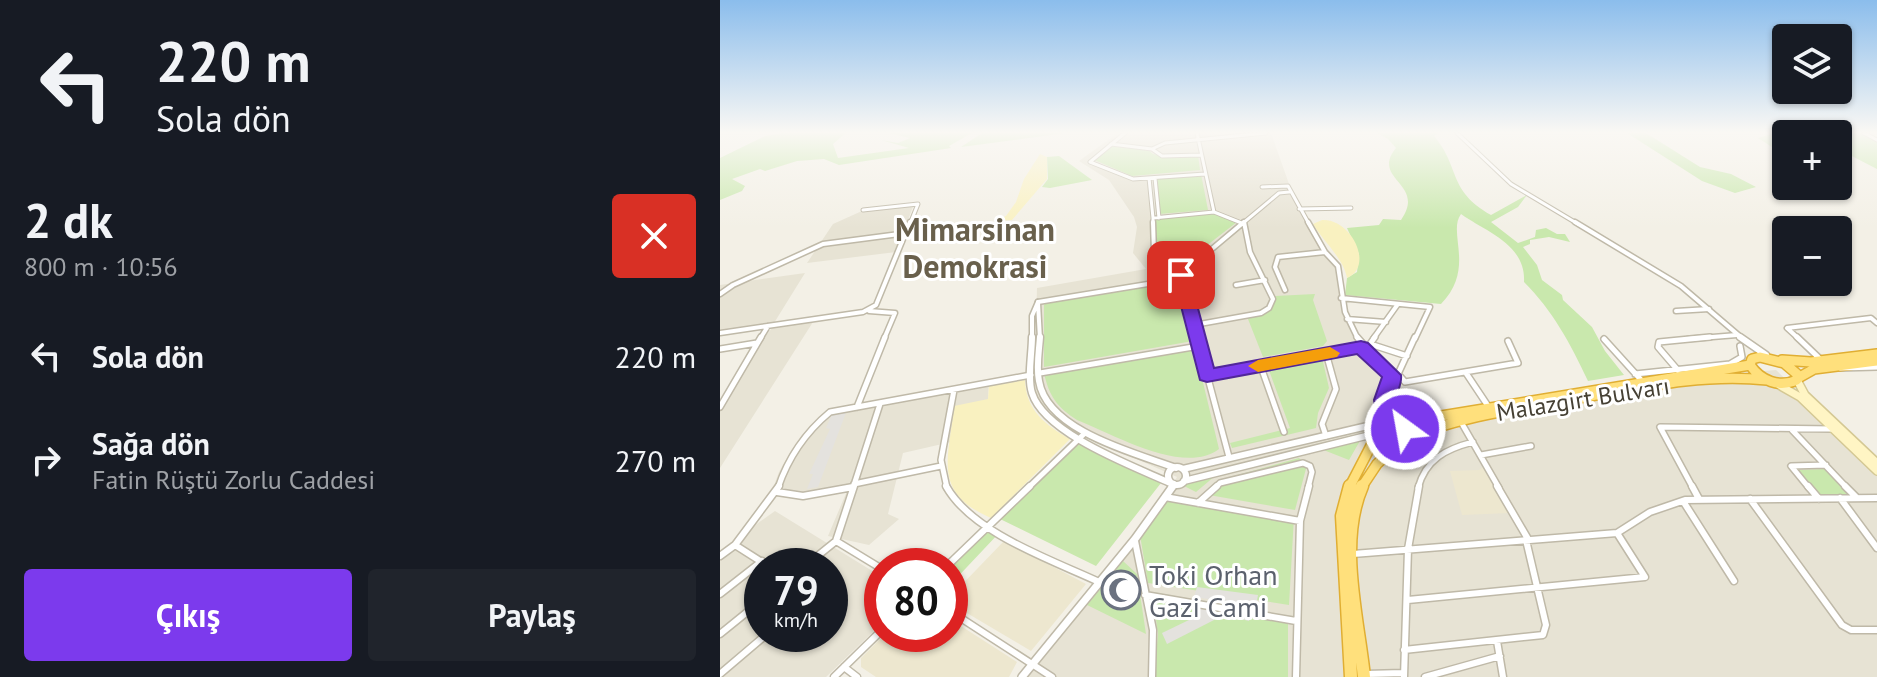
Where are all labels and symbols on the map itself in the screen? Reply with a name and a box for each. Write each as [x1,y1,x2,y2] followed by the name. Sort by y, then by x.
[895,208,1055,287] district label: Mimarsinan Demokrasi
[1147,241,1215,309] pin
[1494,370,1672,428] street label: Malazgirt Bulvarı
[1363,387,1447,471] position arrow
[864,548,968,652] speed limit sign: 80
[1149,556,1278,625] place label: Toki Orhan Gazi Cami
[1100,569,1142,611] mosque icon: Toki Orhan Gazi Cami

